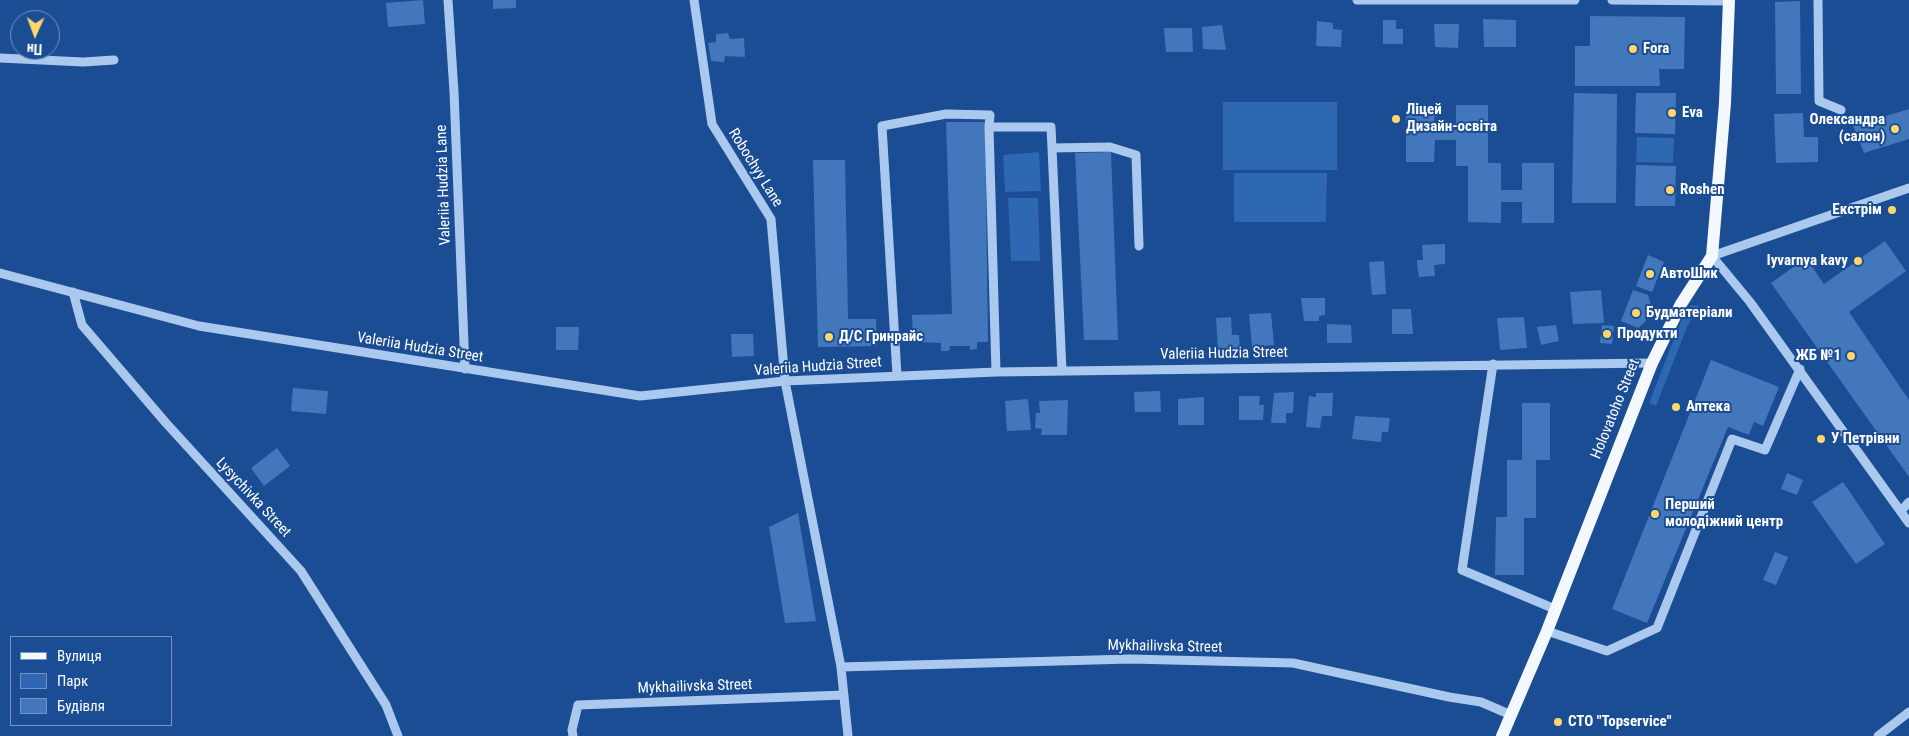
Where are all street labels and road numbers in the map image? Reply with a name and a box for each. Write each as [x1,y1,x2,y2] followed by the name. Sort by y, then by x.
[433,124,455,246] street label: Valeriia Hudzia Lane
[724,125,786,211] street label: Robochyy Lane
[356,329,484,367] street label: Valeriia Hudzia Street
[1160,344,1288,364] street label: Valeriia Hudzia Street
[754,354,882,380] street label: Valeriia Hudzia Street
[1588,356,1644,462] street label: Holovatoho Street
[212,455,294,541] street label: Lysychivka Street
[1107,637,1223,657] street label: Mykhailivska Street
[637,676,753,698] street label: Mykhailivska Street

